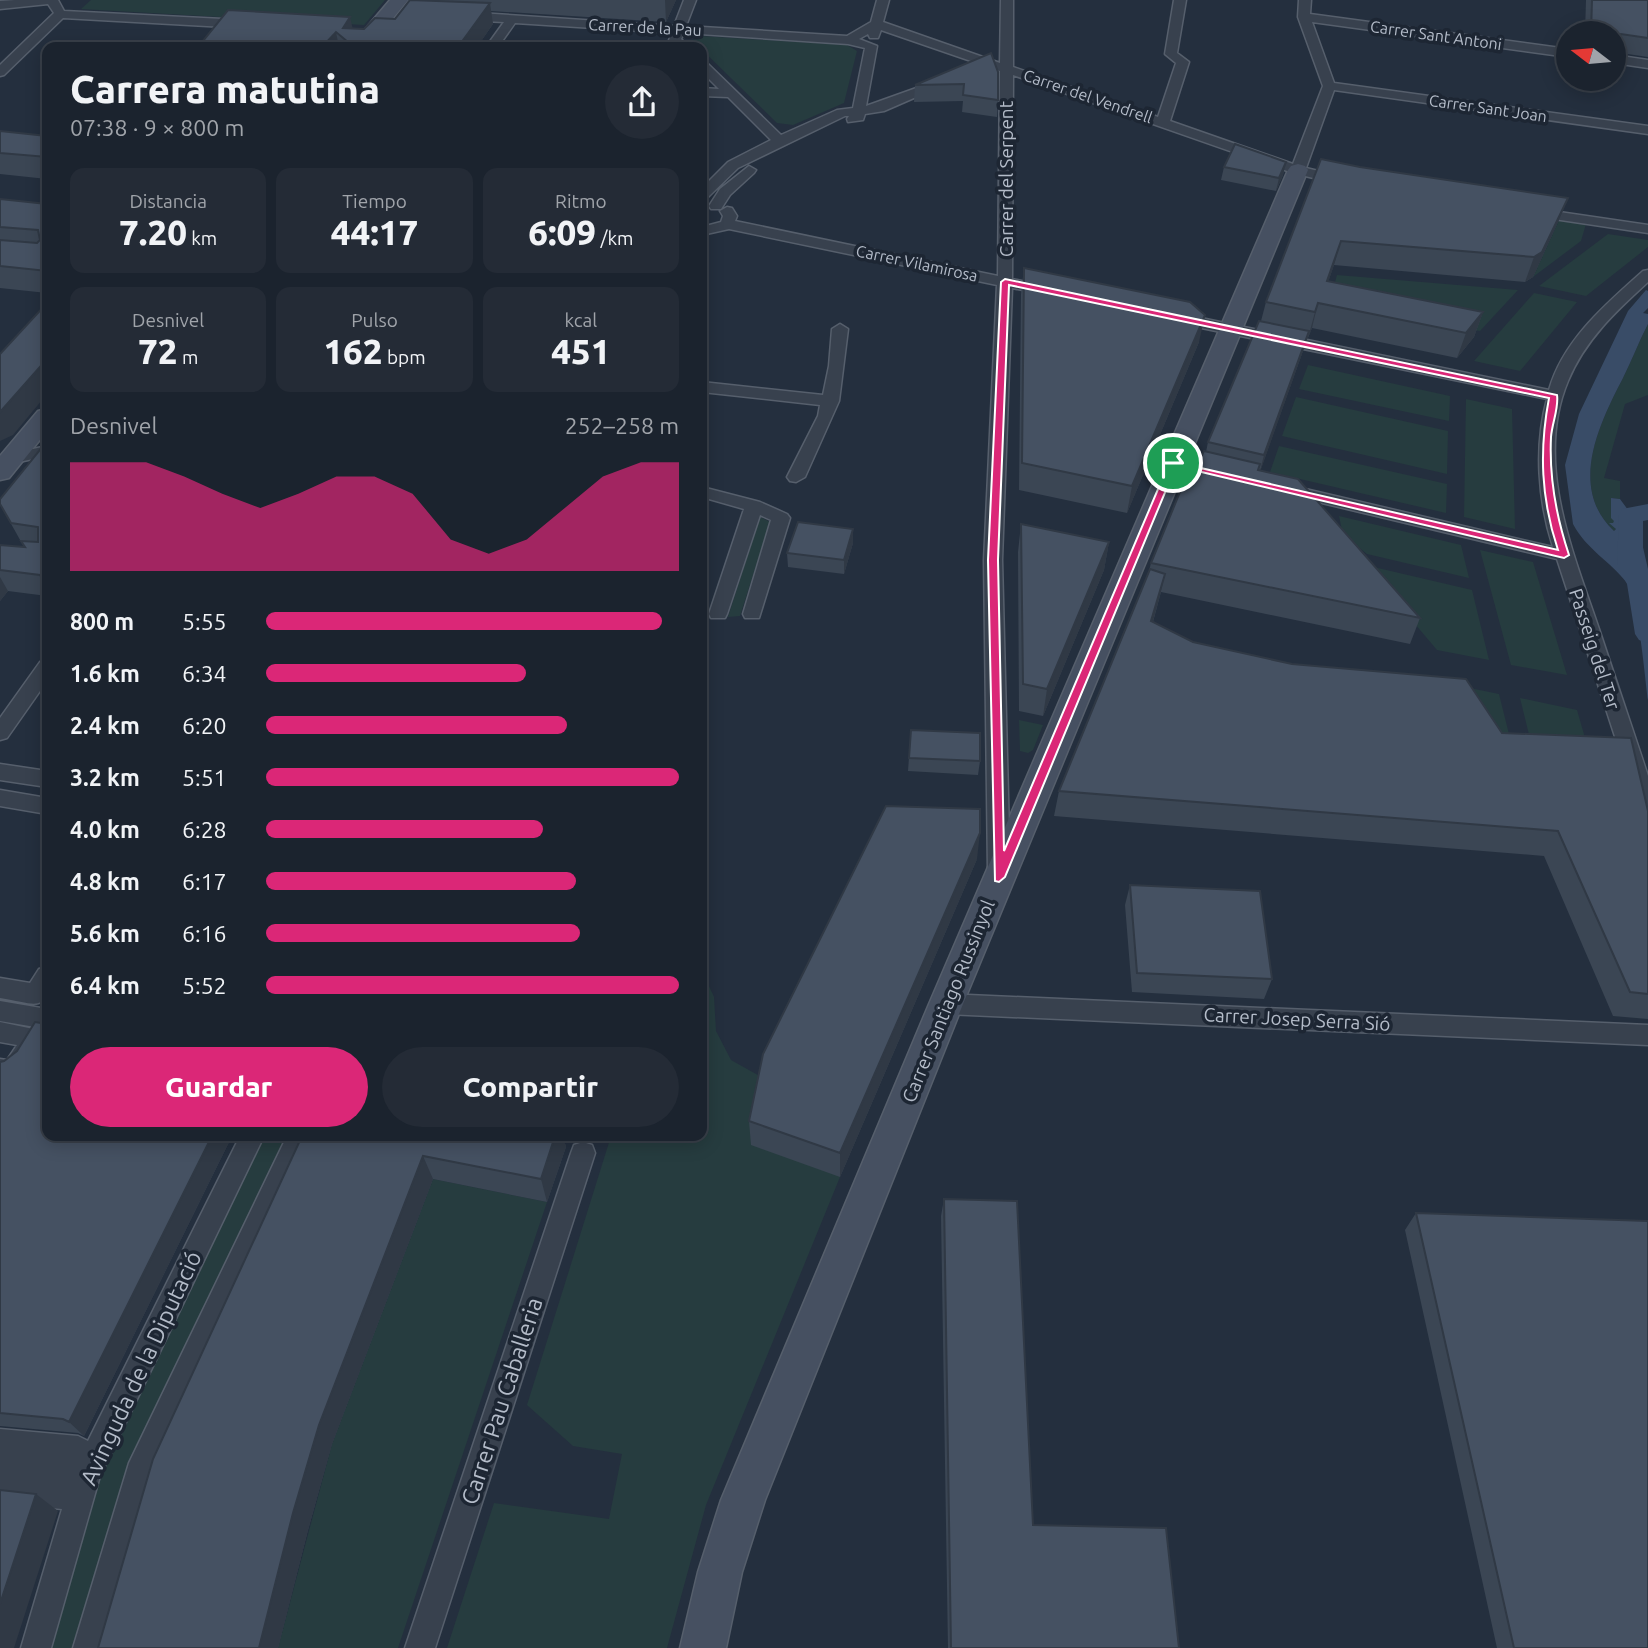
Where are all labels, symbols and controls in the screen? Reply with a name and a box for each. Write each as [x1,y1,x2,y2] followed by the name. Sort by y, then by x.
[588,15,702,39] street label: Carrer de la Pau
[1369,17,1503,53] street label: Carrer Sant Antoni
[1556,21,1626,91] north arrow
[1556,21,1626,91] map controls
[605,65,679,139] button: share
[1021,66,1155,126] street label: Carrer del Vendrell
[70,68,380,110] text: Carrera matutina
[1428,91,1548,125] street label: Carrer Sant Joan
[995,100,1017,257] street label: Carrer del Serpent
[70,115,244,140] text: 07:38 · 9 × 800 m
[129,190,207,212] text: Distancia
[342,190,407,212] text: Tiempo
[555,190,607,212] text: Ritmo
[119,212,187,252] text: 7.20
[331,212,418,252] text: 44:17
[528,212,596,252] text: 6:09
[187,227,217,249] text: km
[596,227,633,249] text: /km
[854,241,980,285] street label: Carrer Vilamirosa
[132,309,204,331] text: Desnivel
[351,309,398,331] text: Pulso
[564,309,597,331] text: kcal
[138,331,178,371] text: 72
[323,331,383,371] text: 162
[551,331,610,371] text: 451
[178,346,198,368] text: m
[383,346,426,368] text: bpm
[70,413,158,438] text: Desnivel
[565,413,679,438] text: 252–258 m
[1143,433,1203,493] pin
[1154,444,1192,482] icon: arrive
[1565,586,1625,712] street label: Passeig del Ter
[70,609,134,634] text: 800 m
[182,609,227,634] text: 5:55
[70,661,140,686] text: 1.6 km
[182,661,227,686] text: 6:34
[70,713,140,738] text: 2.4 km
[182,713,227,738] text: 6:20
[70,765,140,790] text: 3.2 km
[182,765,227,790] text: 5:51
[70,817,140,842] text: 4.0 km
[182,817,227,842] text: 6:28
[70,869,140,894] text: 4.8 km
[182,869,227,894] text: 6:17
[897,897,999,1105] street label: Carrer Santiago Russinyol
[70,921,140,946] text: 5.6 km
[182,921,227,946] text: 6:16
[70,973,140,998] text: 6.4 km
[182,973,227,998] text: 5:52
[1203,1003,1391,1035] street label: Carrer Josep Serra Sió
[70,1047,368,1127] button: Guardar
[382,1047,679,1127] button: Compartir
[75,1247,206,1489] street label: Avinguda de la Diputació
[456,1294,547,1507] street label: Carrer Pau Caballeria

